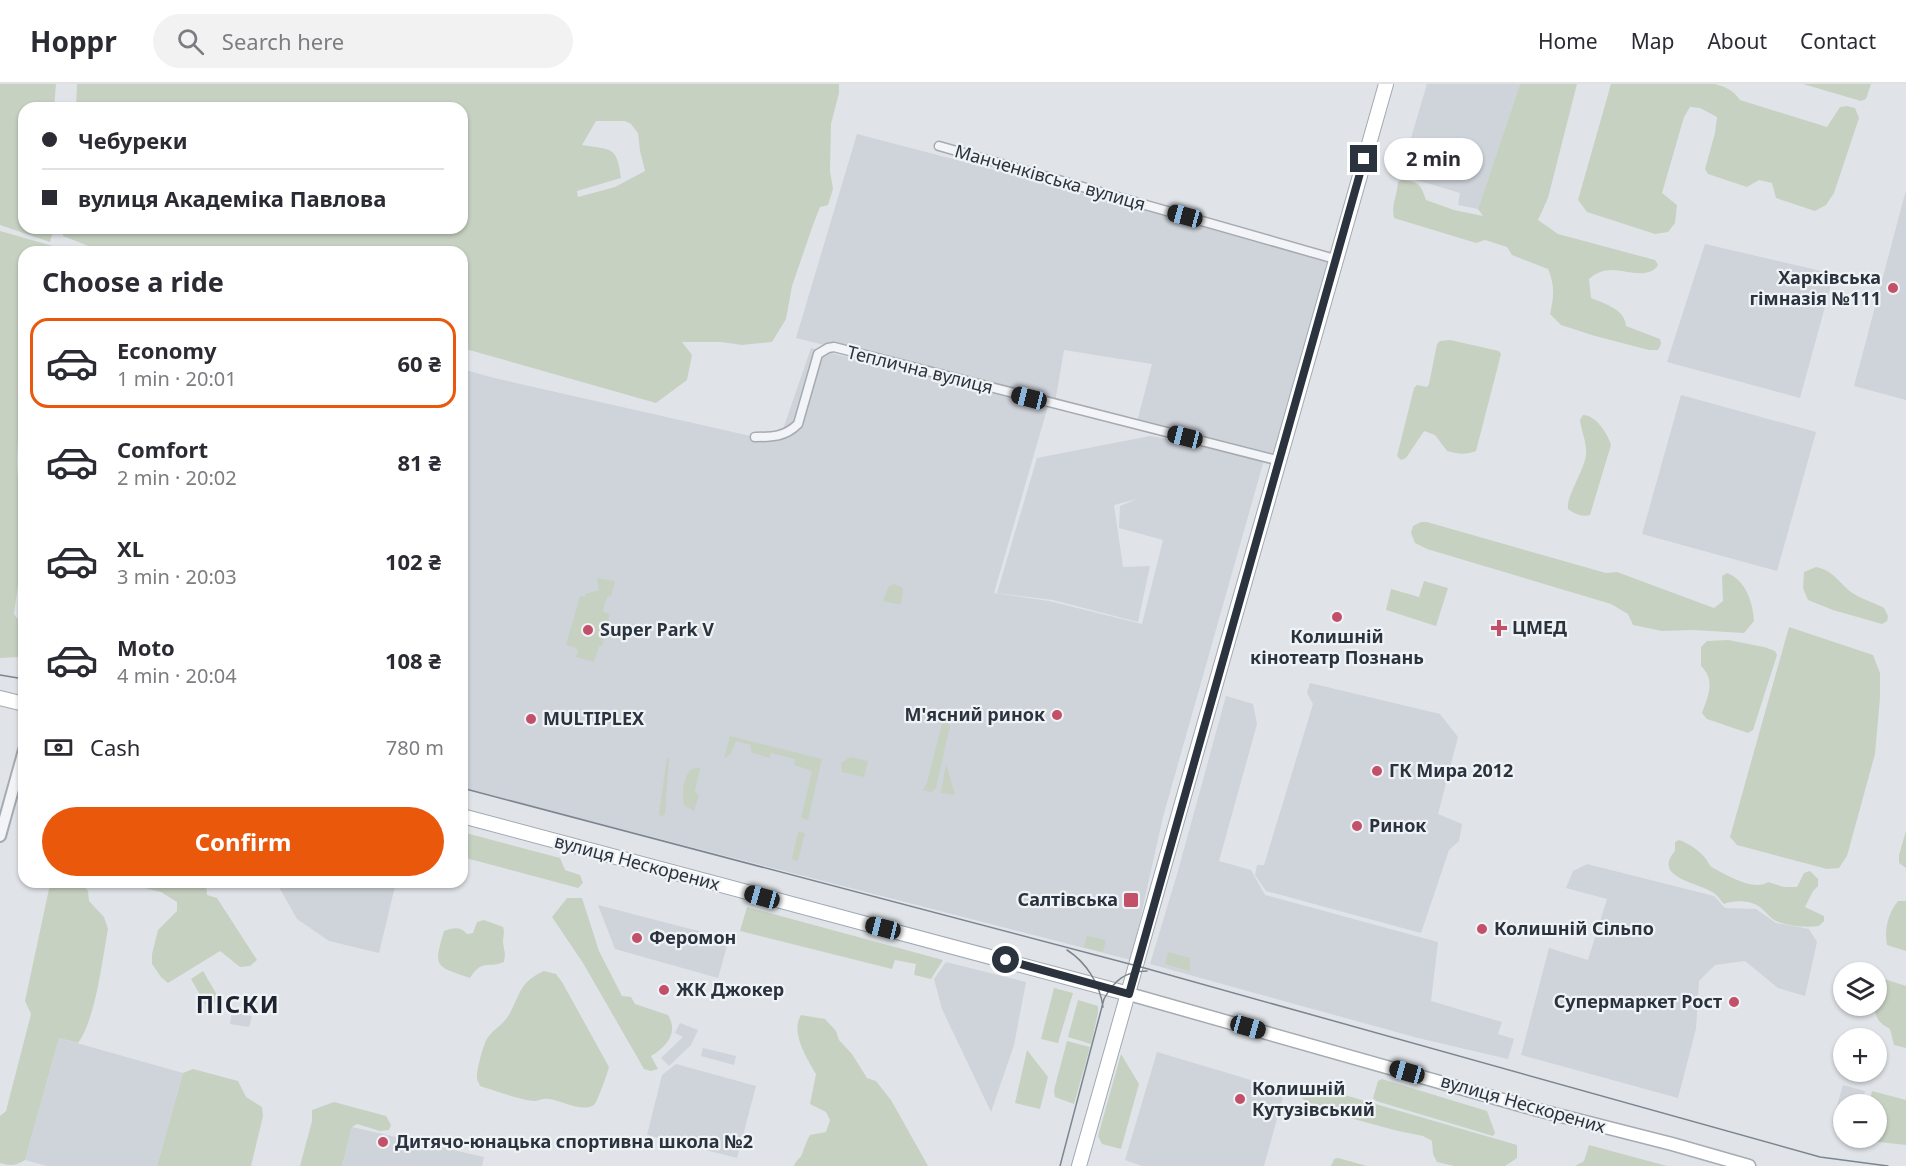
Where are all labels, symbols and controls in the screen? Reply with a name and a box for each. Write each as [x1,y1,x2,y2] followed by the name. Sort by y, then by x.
[153,14,573,68] search box
[30,22,117,60] text: Hoppr
[174,25,207,58] icon: search
[222,26,344,56] text: Search here
[1538,27,1598,55] text: Home
[1631,27,1674,55] text: Map
[1707,27,1767,55] text: About
[1800,27,1876,55] text: Contact
[78,125,188,155] text: Чебуреки
[952,138,1148,216] street label: Манченківська вулиця
[1385,138,1484,180] callout: 2 min
[1350,145,1377,172] route end
[1406,145,1461,172] text: 2 min
[78,183,386,213] text: вулиця Академіка Павлова
[1165,203,1205,229] car
[42,263,224,300] text: Choose a ride
[1750,265,1881,310] place label: Харківська гімназія №111
[1886,281,1900,295] marker: Харківська гімназія №111
[117,335,216,365] text: Economy
[45,336,99,390] icon: car
[845,339,996,399] street label: Теплична вулиця
[398,348,441,378] text: 60 ₴
[117,365,237,392] text: 1 min · 20:01
[1009,385,1049,411] car
[1165,424,1205,450] car
[117,434,208,464] text: Comfort
[45,435,99,489] icon: car
[398,447,441,477] text: 81 ₴
[117,464,237,491] text: 2 min · 20:02
[117,533,144,563] text: XL
[45,534,99,588] icon: car
[385,546,441,576] text: 102 ₴
[117,563,237,590] text: 3 min · 20:03
[1330,610,1344,624] marker: Колишній кінотеатр Познань
[1512,615,1567,639] place label: ЦМЕД
[600,617,714,641] place label: Super Park V
[1490,619,1508,637] marker: ЦМЕД
[581,623,595,637] marker: Super Park V
[1250,624,1424,669] place label: Колишній кінотеатр Познань
[117,632,175,662] text: Moto
[45,633,99,687] icon: car
[385,645,441,675] text: 108 ₴
[117,662,237,689] text: 4 min · 20:04
[905,702,1045,726] place label: М'ясний ринок
[543,706,644,730] place label: MULTIPLEX
[1050,708,1064,722] marker: М'ясний ринок
[524,712,538,726] marker: MULTIPLEX
[42,731,75,764] icon: cash
[90,732,140,762] text: Cash
[386,734,444,761] text: 780 m
[1389,758,1513,782] place label: ГК Мира 2012
[1370,764,1384,778] marker: ГК Мира 2012
[42,807,444,876] button: Confirm
[1369,813,1426,837] place label: Ринок
[1350,819,1364,833] marker: Ринок
[552,828,723,896] street label: вулиця Нескорених
[742,883,782,911] car
[1018,887,1118,911] place label: Салтівська
[1122,891,1140,909] marker: Салтівська
[863,915,903,941] car
[1494,916,1654,940] place label: Колишній Сільпо
[1475,922,1489,936] marker: Колишній Сільпо
[649,925,736,949] place label: Феромон
[630,931,644,945] marker: Феромон
[992,946,1019,973] route start
[1833,962,1887,1148] map controls
[1833,962,1887,1016] button: layers
[676,977,784,1001] place label: ЖК Джокер
[657,983,671,997] marker: ЖК Джокер
[196,987,280,1020] district label: ПІСКИ
[1554,989,1722,1013] place label: Супермаркет Рост
[1727,995,1741,1009] marker: Супермаркет Рост
[1228,1013,1268,1041] car
[1833,1028,1887,1082] button: +
[1387,1058,1427,1086] car
[1438,1068,1609,1138] street label: вулиця Нескорених
[1252,1076,1375,1121] place label: Колишній Кутузівський
[1233,1092,1247,1106] marker: Колишній Кутузівський
[1833,1094,1887,1148] button: −
[395,1129,753,1153] place label: Дитячо-юнацька спортивна школа №2
[376,1135,390,1149] marker: Дитячо-юнацька спортивна школа №2

